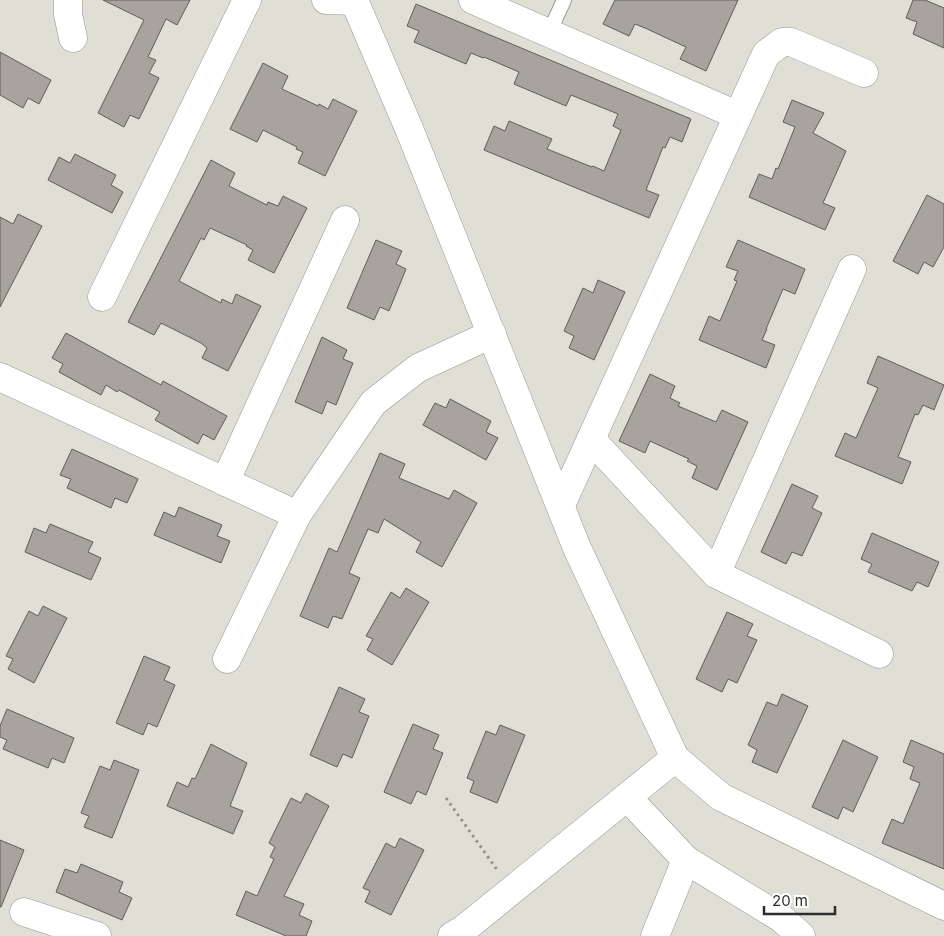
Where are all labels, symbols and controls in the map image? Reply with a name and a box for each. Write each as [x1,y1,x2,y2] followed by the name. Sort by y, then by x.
[764,884,835,916] scale bar
[772,891,808,910] text: 20 m

